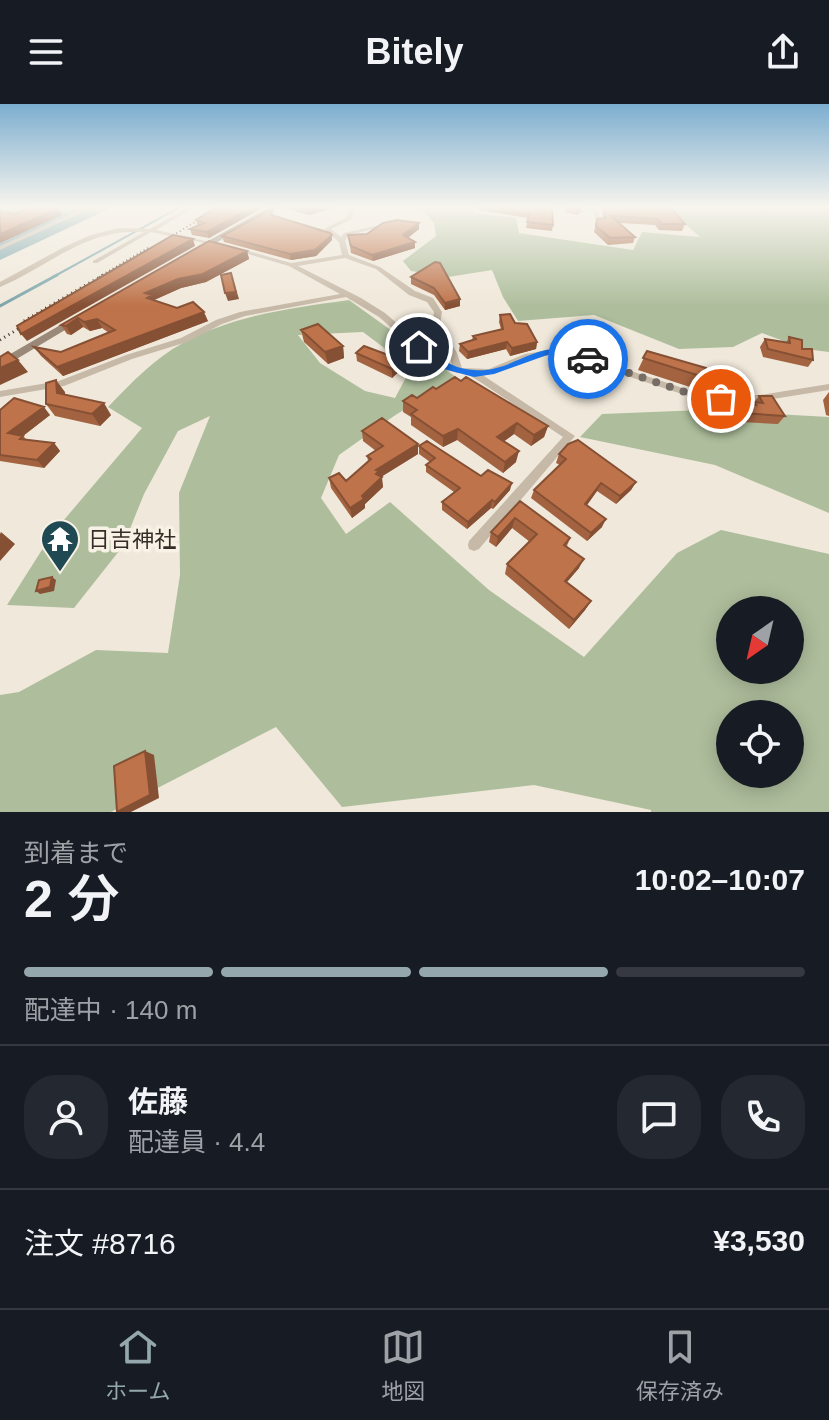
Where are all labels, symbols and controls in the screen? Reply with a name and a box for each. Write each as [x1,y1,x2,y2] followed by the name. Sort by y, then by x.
[24,30,68,74] icon: menu
[761,30,805,74] icon: share
[365,31,464,72] text: Bitely
[385,313,453,381] pin
[548,319,628,399] courier
[397,325,441,369] icon: home
[566,337,610,381] icon: car
[687,365,755,433] pin
[699,377,743,421] icon: bag
[39,518,81,573] temple icon: 日吉神社
[88,527,176,552] place label: 日吉神社
[716,596,804,684] north arrow
[716,596,804,788] map controls
[716,700,804,788] button: locate
[24,838,128,868] text: 到着まで
[635,863,805,896] text: 10:02–10:07
[24,870,119,928] text: 2 分
[24,995,197,1025] text: 配達中 · 140 m
[24,1075,108,1159] button: person
[617,1075,701,1159] button: chat
[721,1075,805,1159] button: phone
[128,1085,188,1118] text: 佐藤
[128,1127,265,1157] text: 配達員 · 4.4
[713,1224,805,1257] text: ¥3,530
[24,1227,176,1260] text: 注文 #8716
[105,1325,171,1405] tab: ホーム
[381,1325,425,1405] tab: 地図
[636,1325,724,1405] tab: 保存済み

